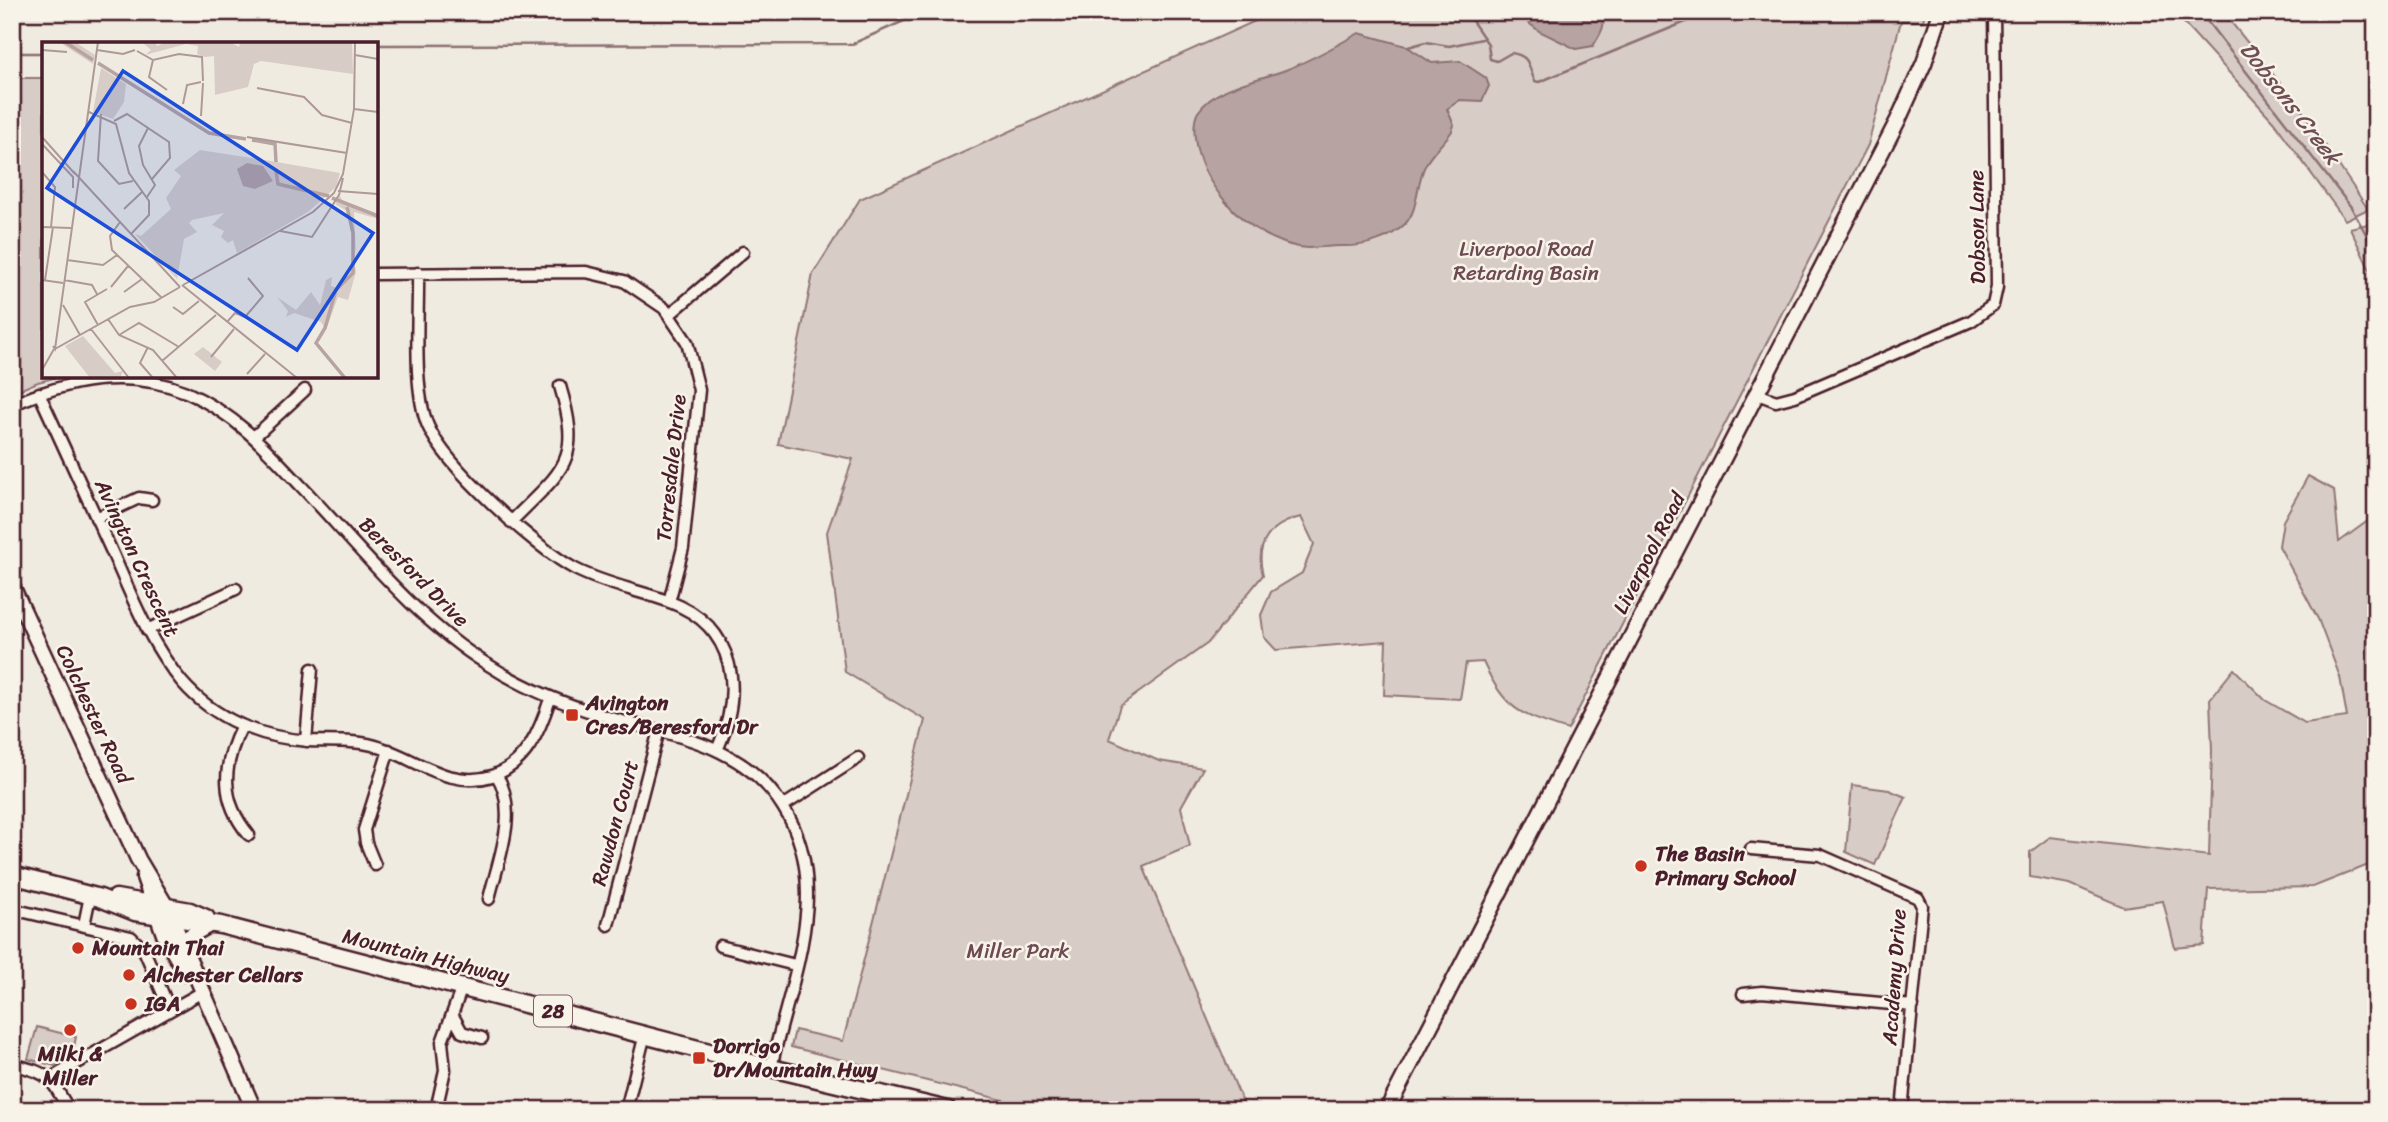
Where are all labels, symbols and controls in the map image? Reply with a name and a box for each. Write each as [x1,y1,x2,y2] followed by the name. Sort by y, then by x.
[2229,32,2354,176] water label: Dobsons Creek
[42,42,378,378] inset map
[1957,169,1997,284] street label: Dobson Lane
[1453,230,1599,292] park label: Liverpool Road Retarding Basin
[644,393,698,543] street label: Torresdale Drive
[83,471,190,644] street label: Avington Crescent
[1602,483,1697,621] street label: Liverpool Road
[349,507,479,637] street label: Beresford Drive
[45,638,144,792] street label: Colchester Road
[585,684,759,746] place label: Avington Cres/Beresford Dr
[564,707,580,723] marker: Avington Cres/Beresford Dr
[580,756,650,890] street label: Rawdon Court
[1655,835,1797,897] place label: The Basin Primary School
[1633,858,1649,874] marker: The Basin Primary School
[1870,907,1918,1047] street label: Academy Drive
[338,917,514,995] street label: Mountain Highway
[91,929,225,967] place label: Mountain Thai
[967,932,1069,970] park label: Miller Park
[70,940,86,956] marker: Mountain Thai
[142,956,304,994] place label: Alchester Cellars
[121,967,137,983] marker: Alchester Cellars
[144,985,180,1023] place label: IGA
[534,995,572,1026] road number: 28
[123,996,139,1012] marker: IGA
[62,1022,78,1038] marker: Milki & Miller
[713,1027,879,1089] place label: Dorrigo Dr/Mountain Hwy
[37,1035,103,1097] place label: Milki & Miller
[691,1050,707,1066] marker: Dorrigo Dr/Mountain Hwy

